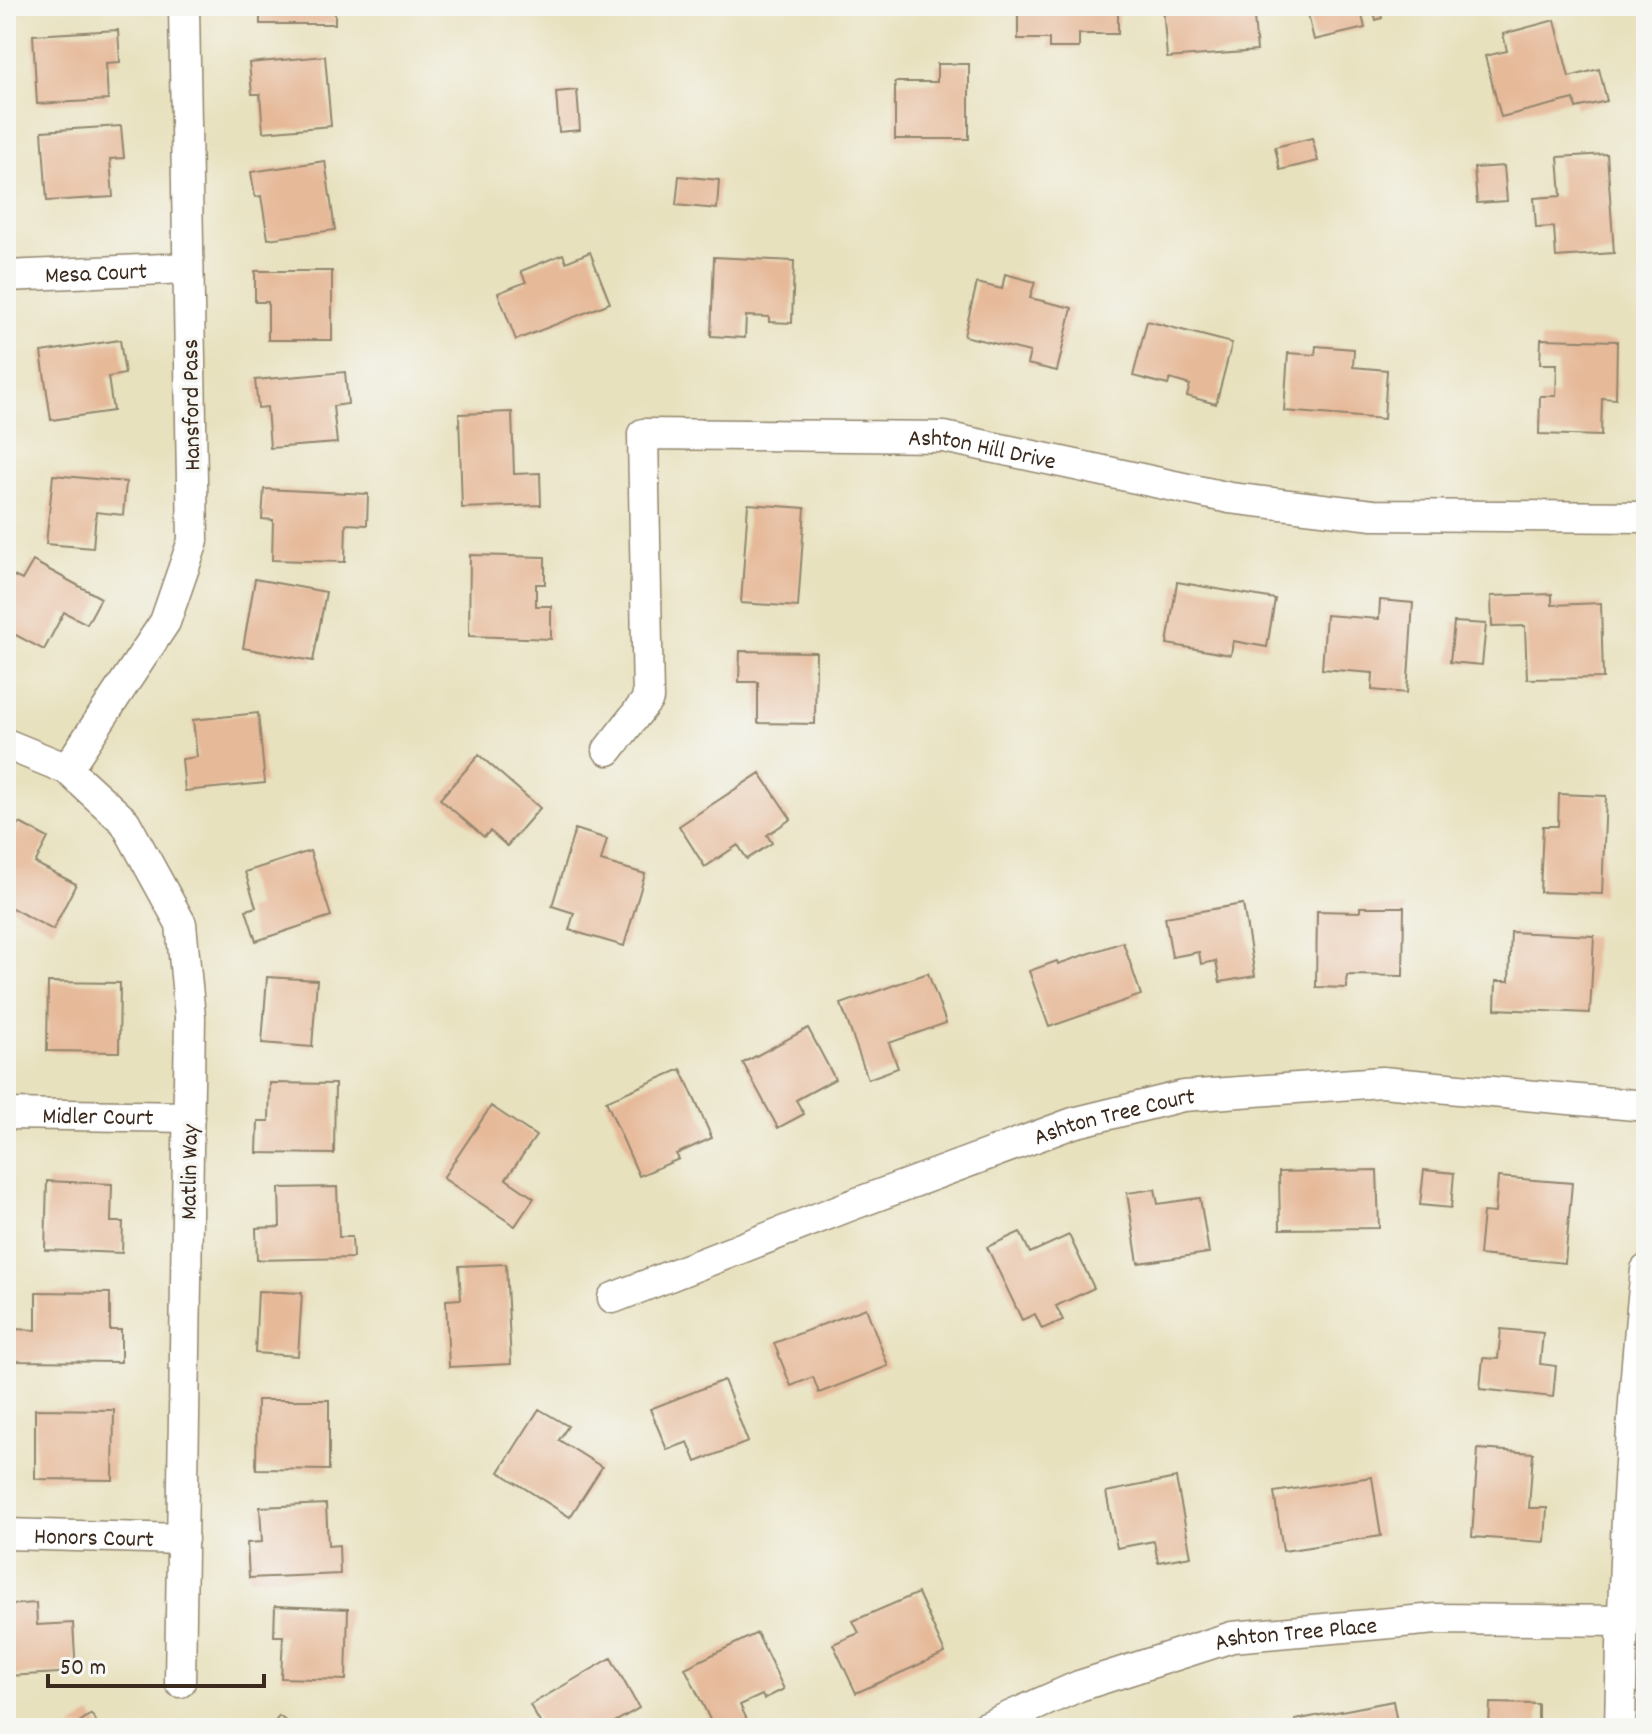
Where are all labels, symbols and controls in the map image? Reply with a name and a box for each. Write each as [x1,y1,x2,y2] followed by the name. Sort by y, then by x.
[44,256,148,294] street label: Mesa Court
[175,339,211,471] street label: Hansford Pass
[908,423,1059,480] street label: Ashton Hill Drive
[1029,1081,1196,1156] street label: Ashton Tree Court
[42,1101,154,1136] street label: Midler Court
[173,1123,209,1220] street label: Matlin Way
[33,1521,154,1558] street label: Honors Court
[1210,1610,1378,1662] street label: Ashton Tree Place
[48,1638,264,1688] scale bar
[60,1652,106,1686] text: 50 m

